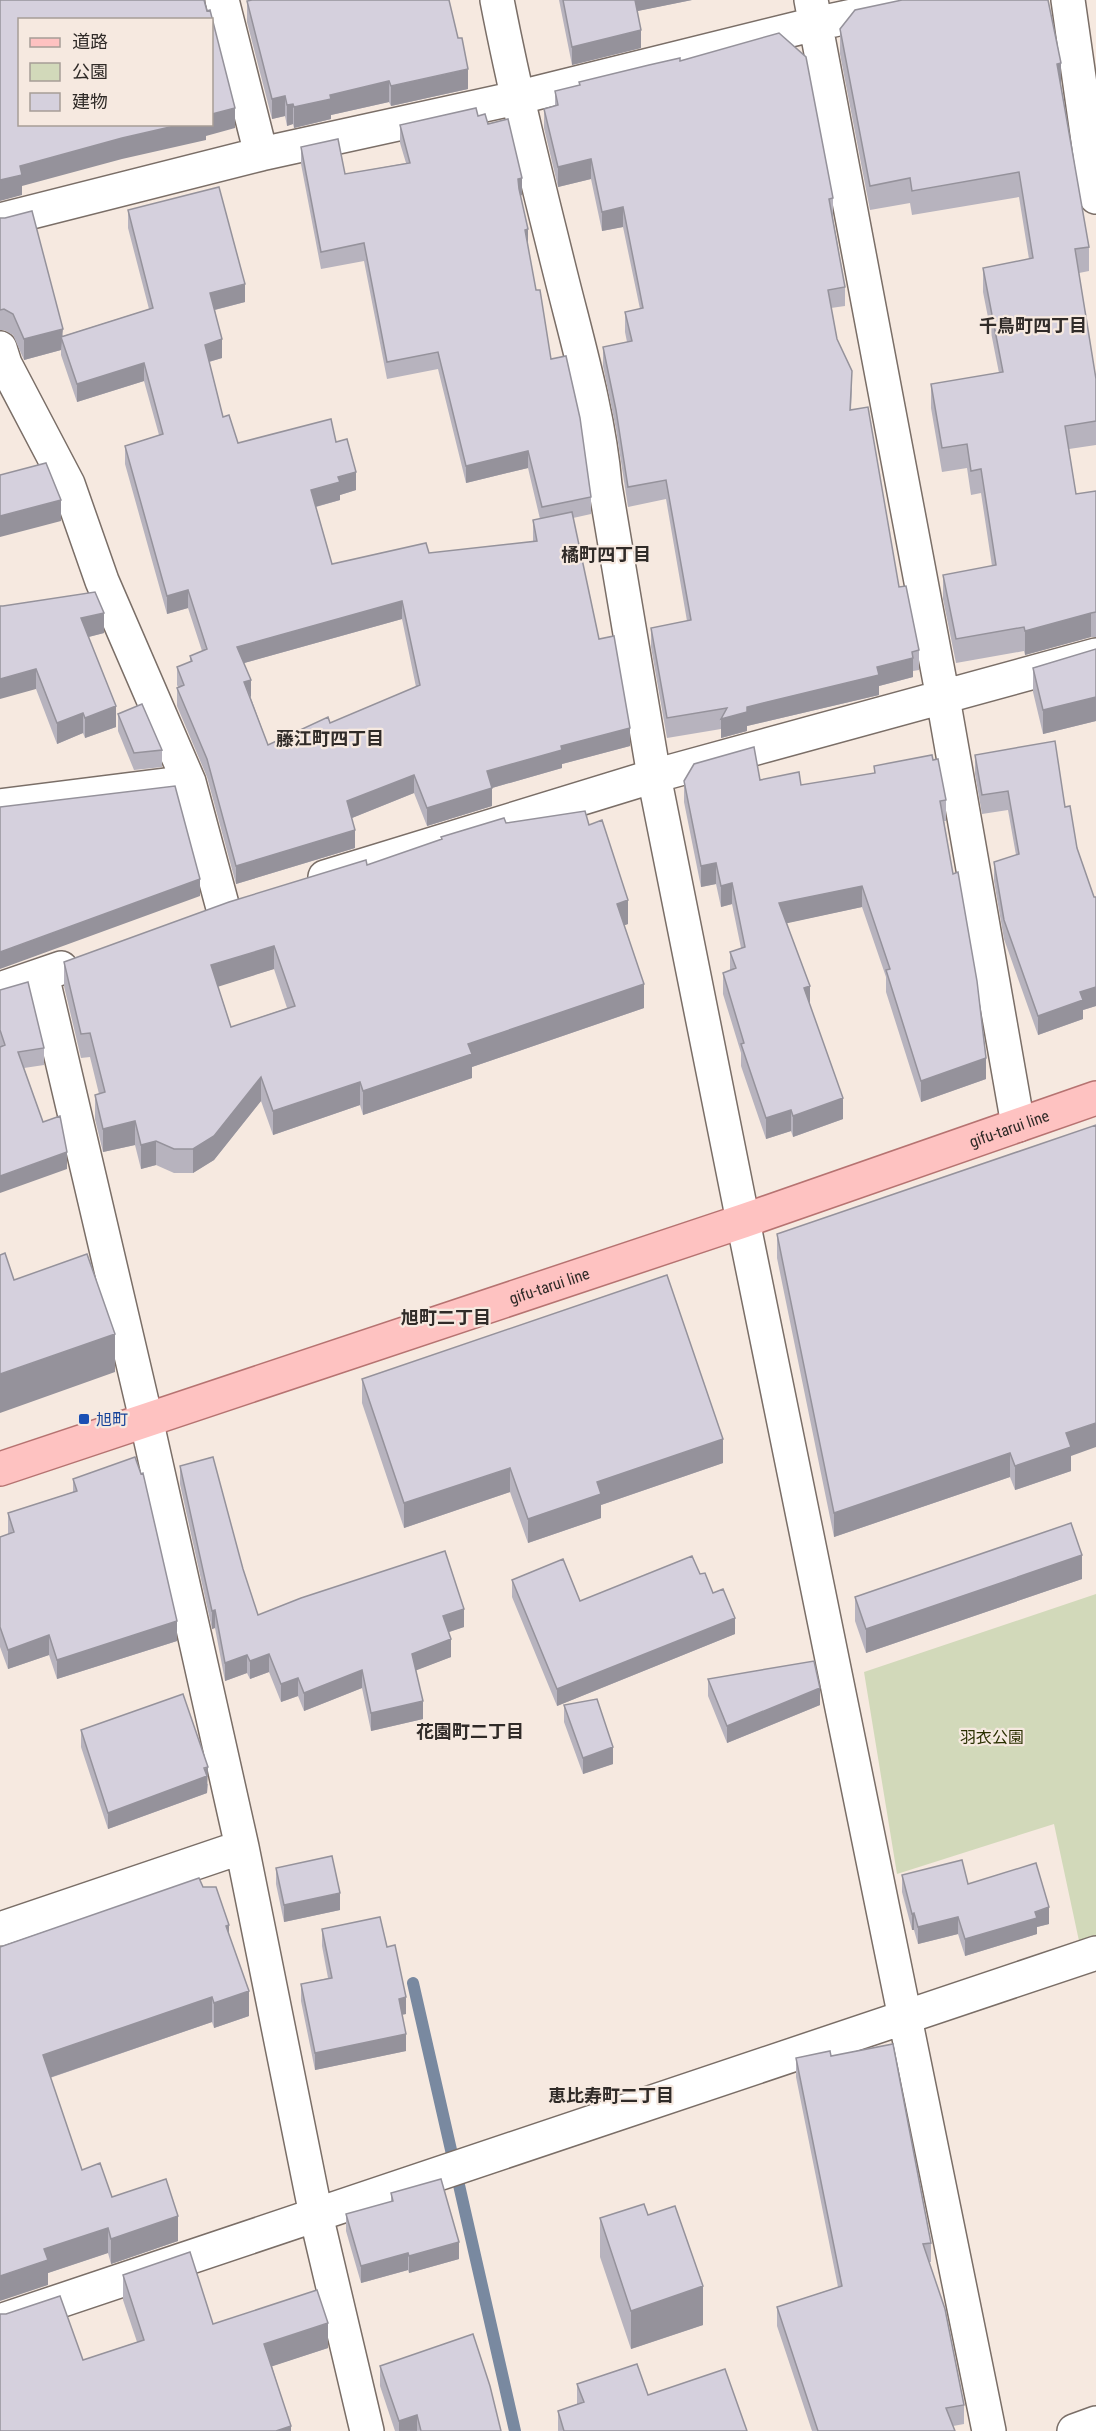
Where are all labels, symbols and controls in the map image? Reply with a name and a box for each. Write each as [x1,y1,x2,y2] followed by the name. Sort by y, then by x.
[18,18,213,126] legend
[72,31,108,52] text: 道路
[72,61,108,82] text: 公園
[72,91,108,112] text: 建物
[979,315,1087,336] district label: 千鳥町四丁目
[561,544,651,565] district label: 橘町四丁目
[276,728,384,749] district label: 藤江町四丁目
[967,1106,1051,1151] street label: gifu-tarui line
[507,1263,592,1308] street label: gifu-tarui line
[401,1307,491,1328] district label: 旭町二丁目
[96,1410,128,1429] place label: 旭町
[77,1412,91,1426] marker: 旭町
[416,1721,524,1742] district label: 花園町二丁目
[960,1728,1024,1747] park label: 羽衣公園
[548,2085,674,2106] district label: 恵比寿町二丁目

